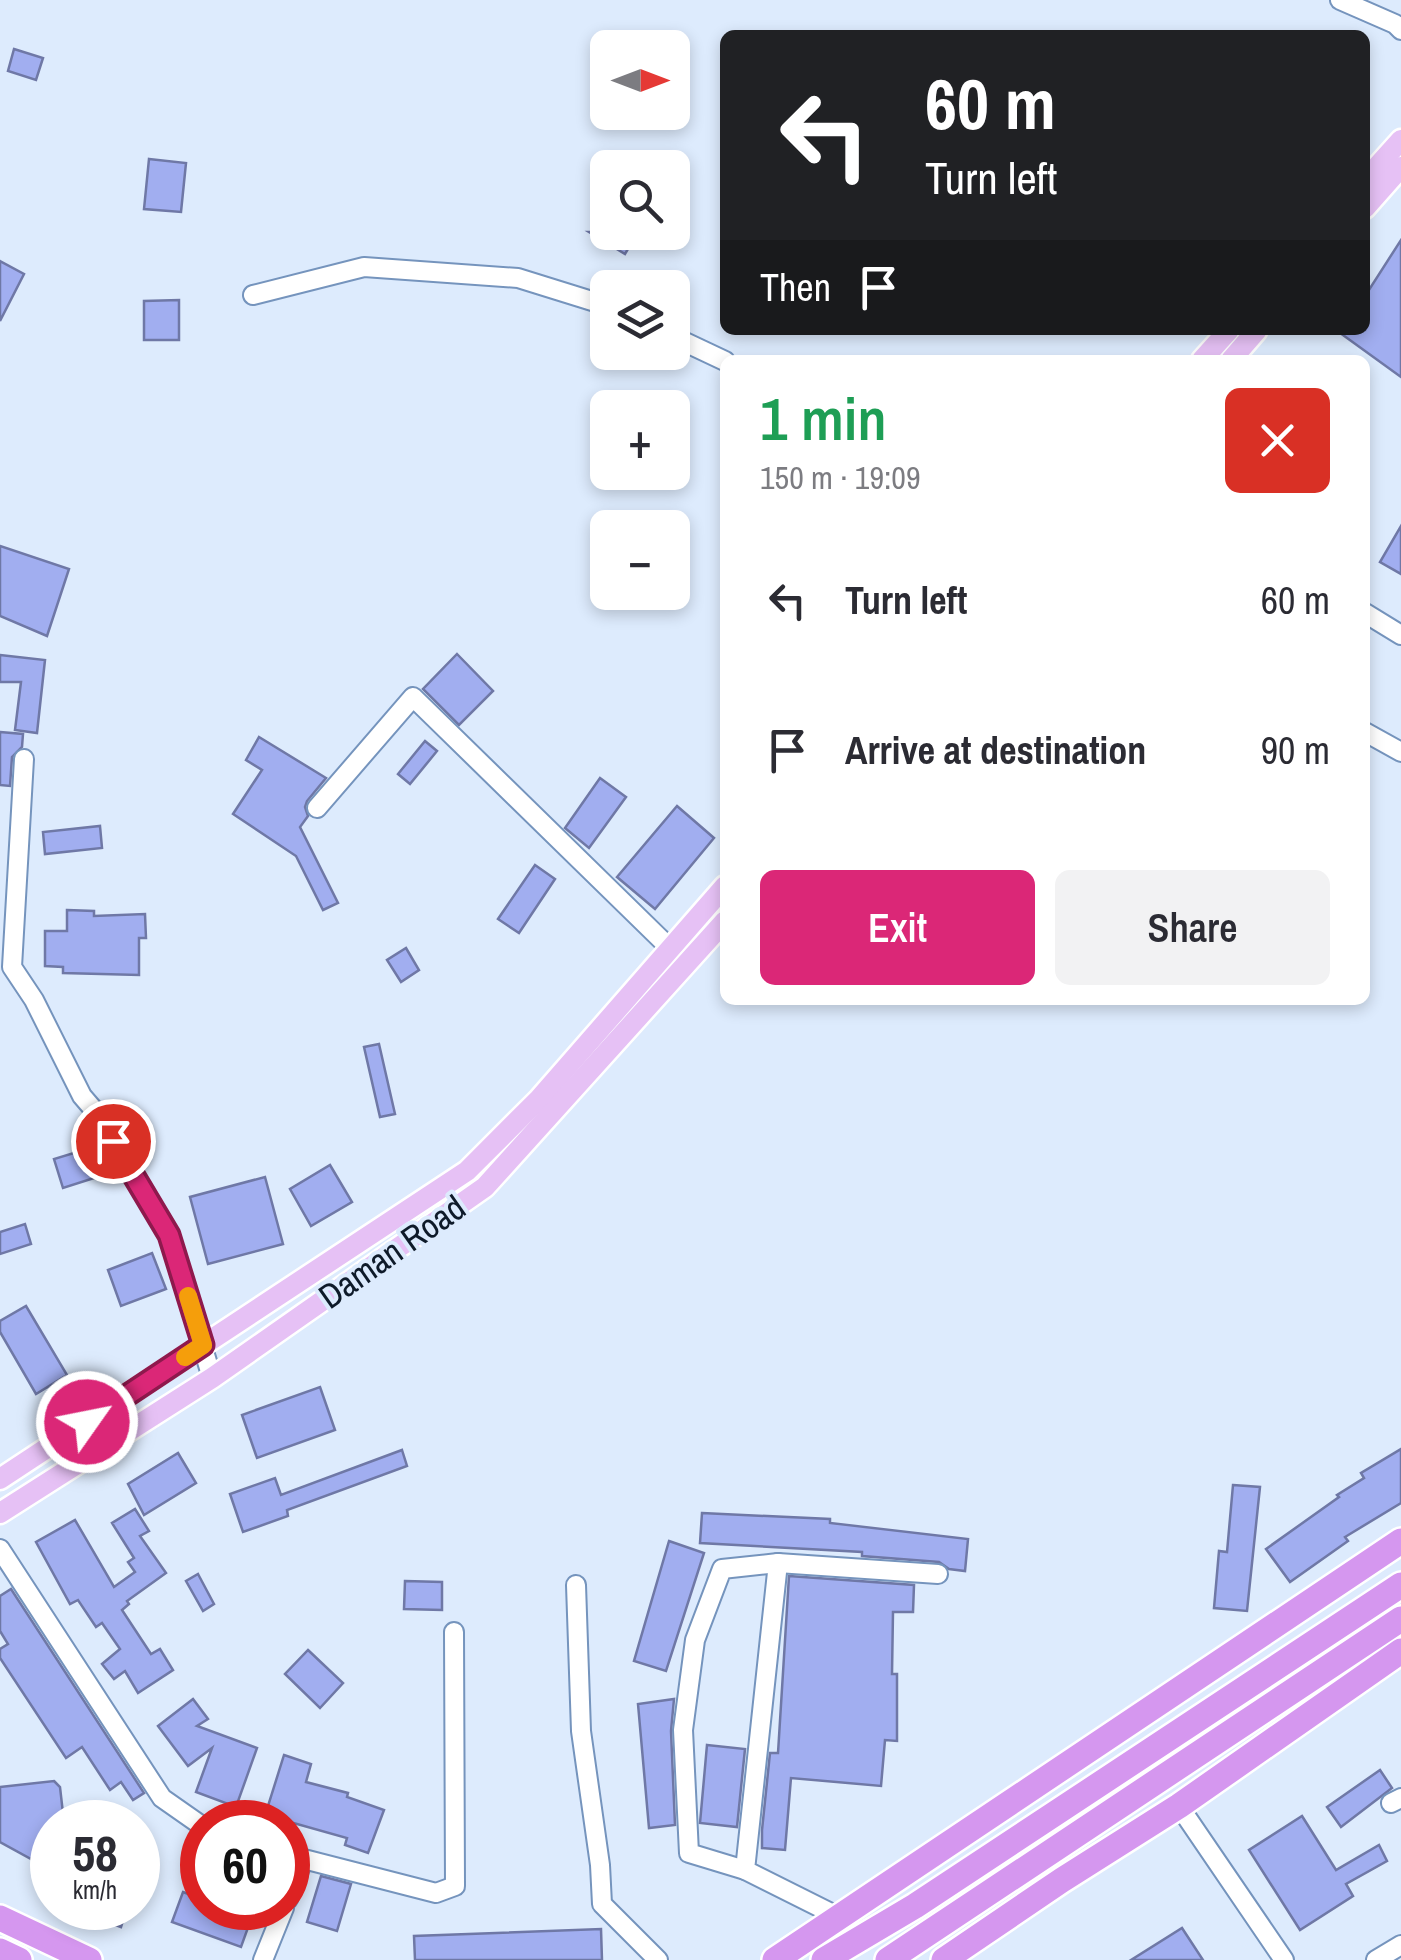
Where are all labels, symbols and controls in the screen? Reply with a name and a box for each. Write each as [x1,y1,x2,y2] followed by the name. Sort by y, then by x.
[590,30,690,130] north arrow
[590,30,690,610] map controls
[925,57,1056,151] text: 60 m
[760,70,890,200] icon: left
[925,147,1057,208] text: Turn left
[590,150,690,250] button: search
[851,260,906,315] icon: arrive
[760,262,831,313] text: Then
[590,270,690,370] button: layers
[760,378,887,459] text: 1 min
[1225,388,1330,493] button: close
[590,390,690,490] button: +
[760,456,920,499] text: 150 m · 19:09
[590,510,690,610] button: −
[760,573,815,628] icon: left
[845,575,967,626] text: Turn left
[1261,575,1330,626] text: 60 m
[760,723,815,778] icon: arrive
[845,725,1146,776] text: Arrive at destination
[1261,725,1330,776] text: 90 m
[760,870,1035,985] button: Exit
[1055,870,1330,985] button: Share
[71,1099,156,1184] pin
[86,1114,141,1169] icon: arrive
[309,1184,474,1319] street label: Daman Road
[35,1370,139,1474] position arrow
[180,1800,310,1930] speed limit sign: 60
[72,1819,118,1887] text: 58
[73,1873,117,1907] text: km/h

